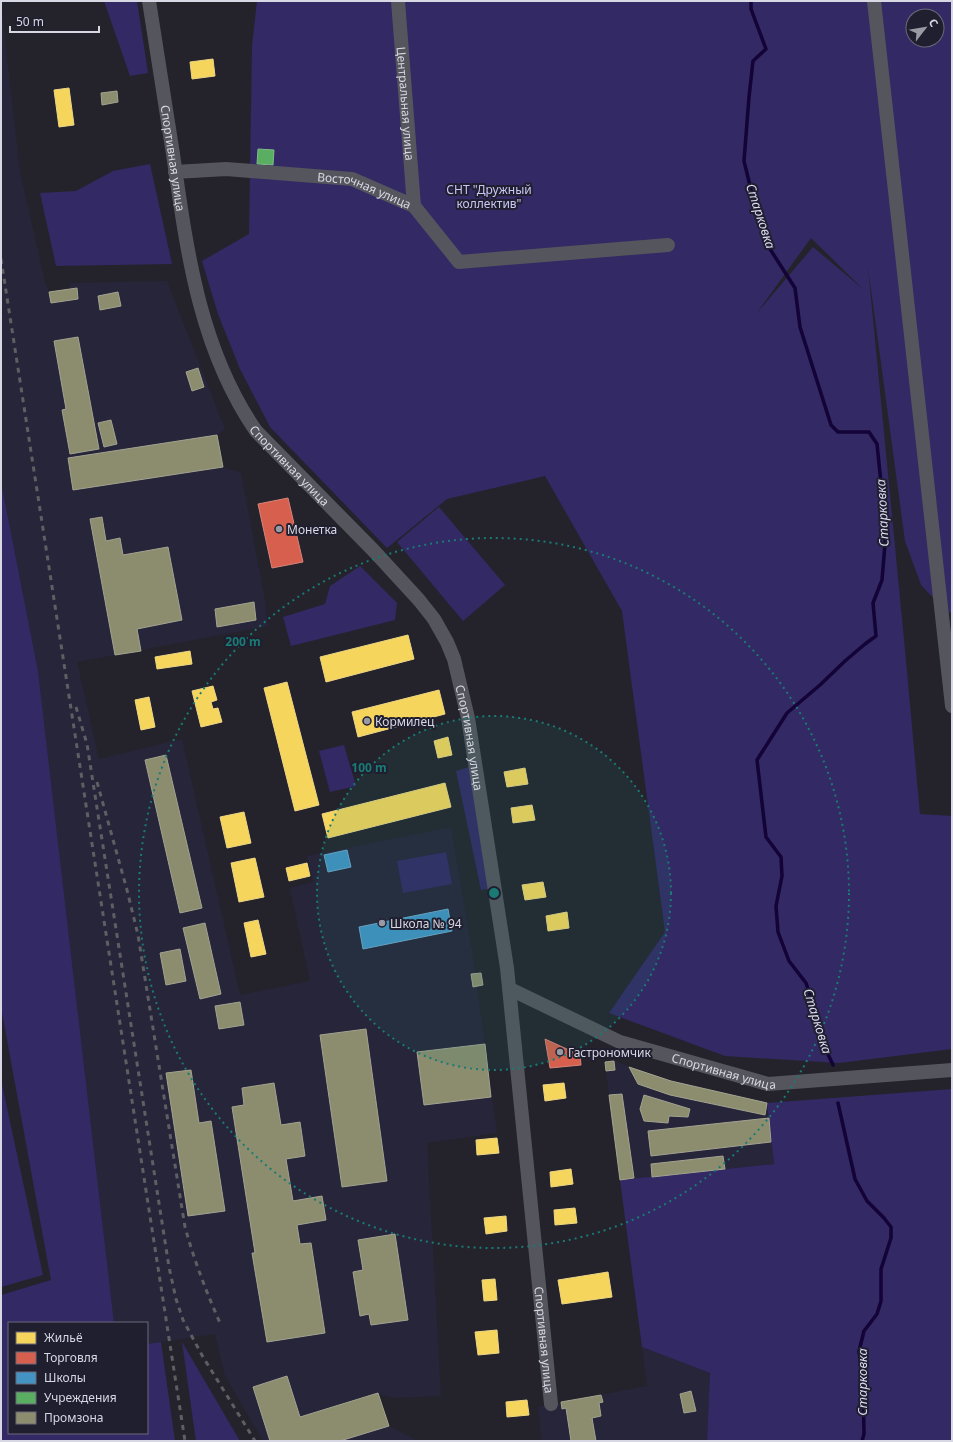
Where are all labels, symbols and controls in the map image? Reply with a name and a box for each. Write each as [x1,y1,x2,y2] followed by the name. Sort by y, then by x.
[10,8,99,34] scale bar
[905,8,945,48] north arrow
[16,13,44,30] text: 50 m
[926,16,942,30] text: С
[393,46,419,161] street label: Центральная улица
[157,104,190,213] street label: Спортивная улица
[317,168,414,212] street label: Восточная улица
[446,181,532,212] park label: СНТ "Дружный коллектив"
[742,181,780,252] water label: Старковка
[246,422,333,510] street label: Спортивная улица
[871,478,893,547] water label: Старковка
[287,521,337,538] place label: Монетка
[274,524,284,534] marker: Монетка
[225,633,261,650] text: 200 m
[452,683,488,792] street label: Спортивная улица
[375,713,435,730] place label: Кормилец
[362,716,372,726] marker: Кормилец
[351,759,387,776] text: 100 m
[487,886,501,900] centre of rings
[390,915,462,932] place label: Школа № 94
[377,918,387,928] marker: Школа № 94
[800,986,837,1057] water label: Старковка
[568,1044,651,1061] place label: Гастрономчик
[555,1047,565,1057] marker: Гастрономчик
[670,1049,776,1093] street label: Спортивная улица
[531,1286,558,1394] street label: Спортивная улица
[8,1322,148,1434] legend
[44,1329,83,1346] text: Жильё
[853,1348,871,1416] water label: Старковка
[44,1349,98,1366] text: Торговля
[44,1369,86,1386] text: Школы
[44,1389,117,1406] text: Учреждения
[44,1409,103,1426] text: Промзона

